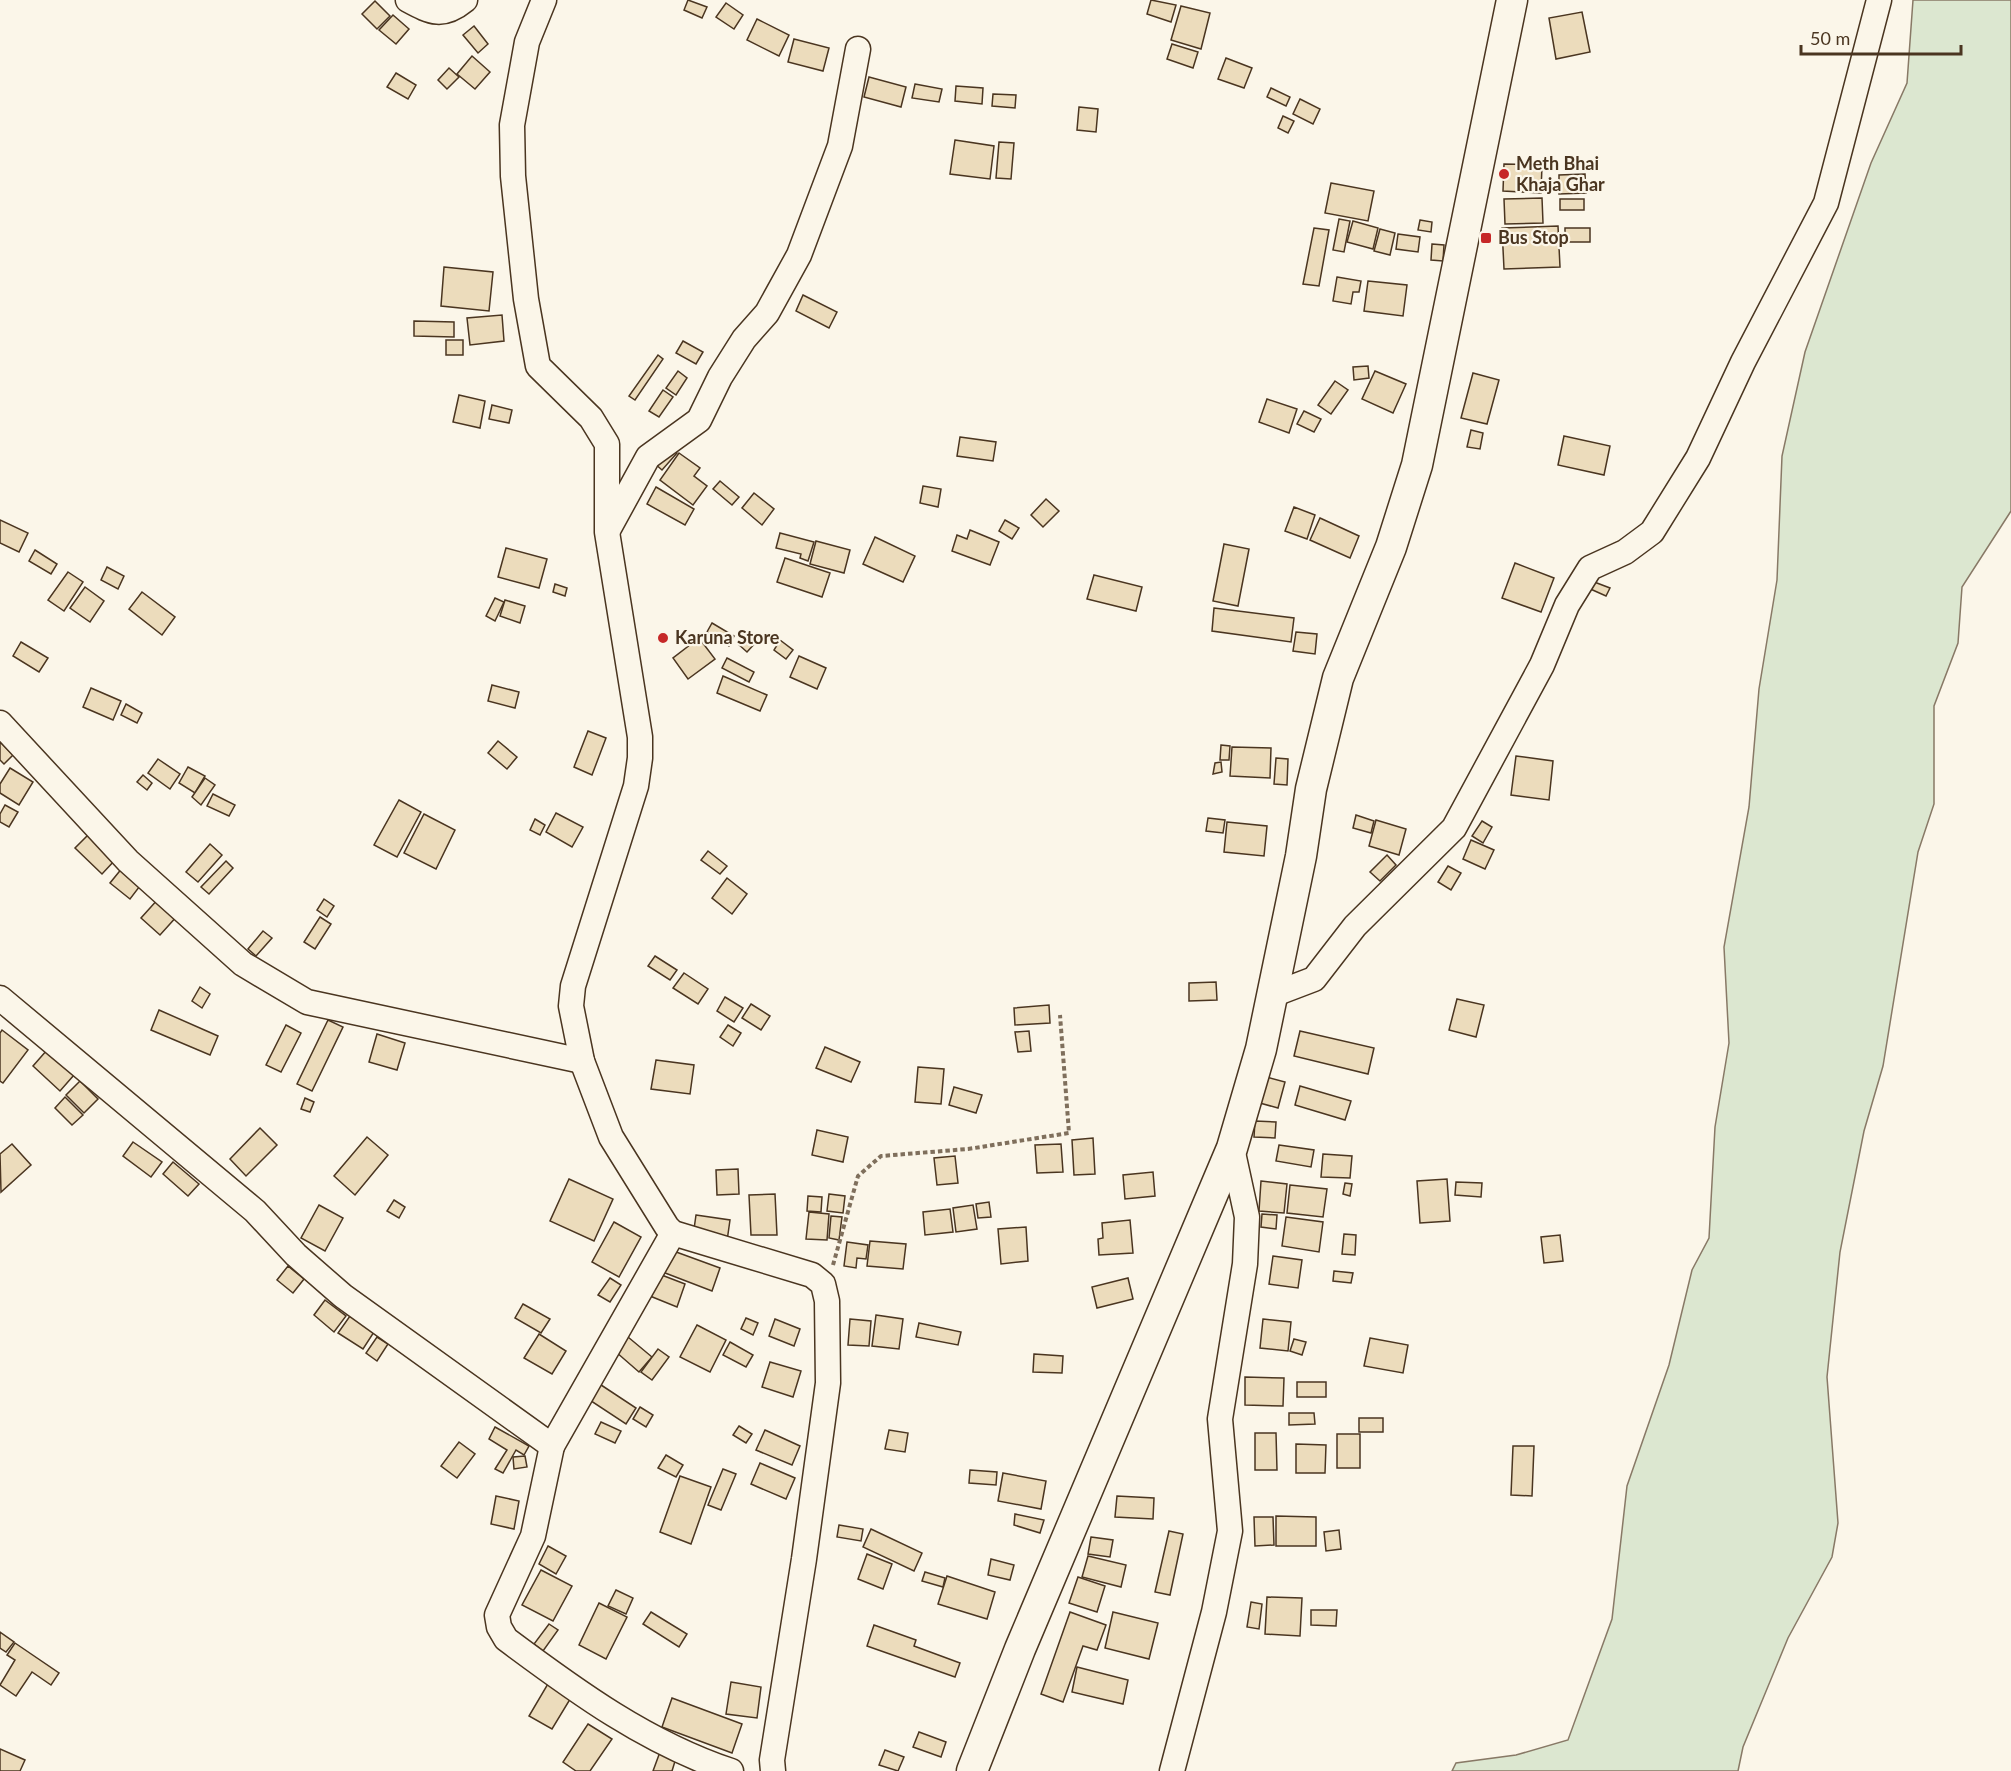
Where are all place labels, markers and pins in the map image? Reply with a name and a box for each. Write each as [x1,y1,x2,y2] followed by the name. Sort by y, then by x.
[1516,152,1605,195] place label: Meth Bhai Khaja Ghar
[1497,167,1511,181] marker: Meth Bhai Khaja Ghar
[1498,226,1569,248] place label: Bus Stop
[1479,231,1493,245] marker: Bus Stop
[675,626,780,648] place label: Karuna Store
[656,631,670,645] marker: Karuna Store

